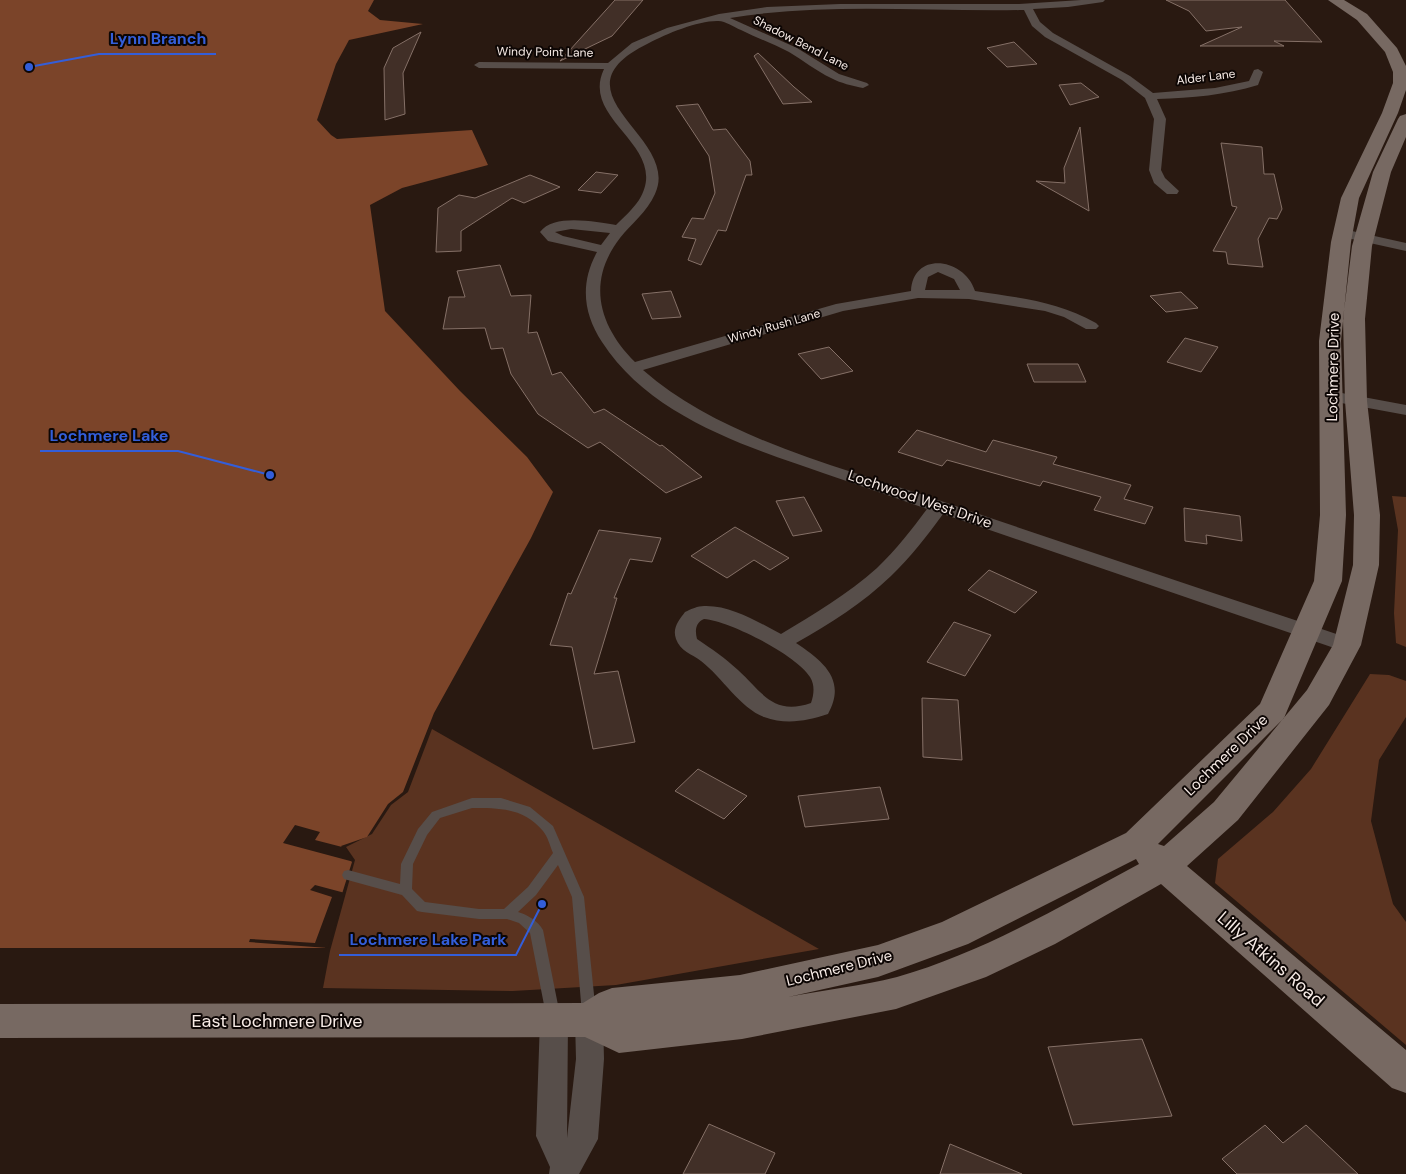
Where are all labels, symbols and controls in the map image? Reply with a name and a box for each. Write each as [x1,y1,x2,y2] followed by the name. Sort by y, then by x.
[750,12,852,74] street label: Shadow Bend Lane
[99,23,216,54] callout: Lynn Branch
[110,28,206,49] text: Lynn Branch
[497,43,594,61] street label: Windy Point Lane
[1176,65,1237,89] street label: Alder Lane
[726,305,822,347] street label: Windy Rush Lane
[1322,312,1344,422] street label: Lochmere Drive
[40,420,178,451] callout: Lochmere Lake
[50,425,168,446] text: Lochmere Lake
[845,465,995,533] street label: Lochwood West Drive
[1180,710,1272,800] street label: Lochmere Drive
[1212,906,1330,1012] street label: Lilly Atkins Road
[339,924,516,955] callout: Lochmere Lake Park
[349,929,507,950] text: Lochmere Lake Park
[784,945,894,991] street label: Lochmere Drive
[191,1009,363,1033] street label: East Lochmere Drive

